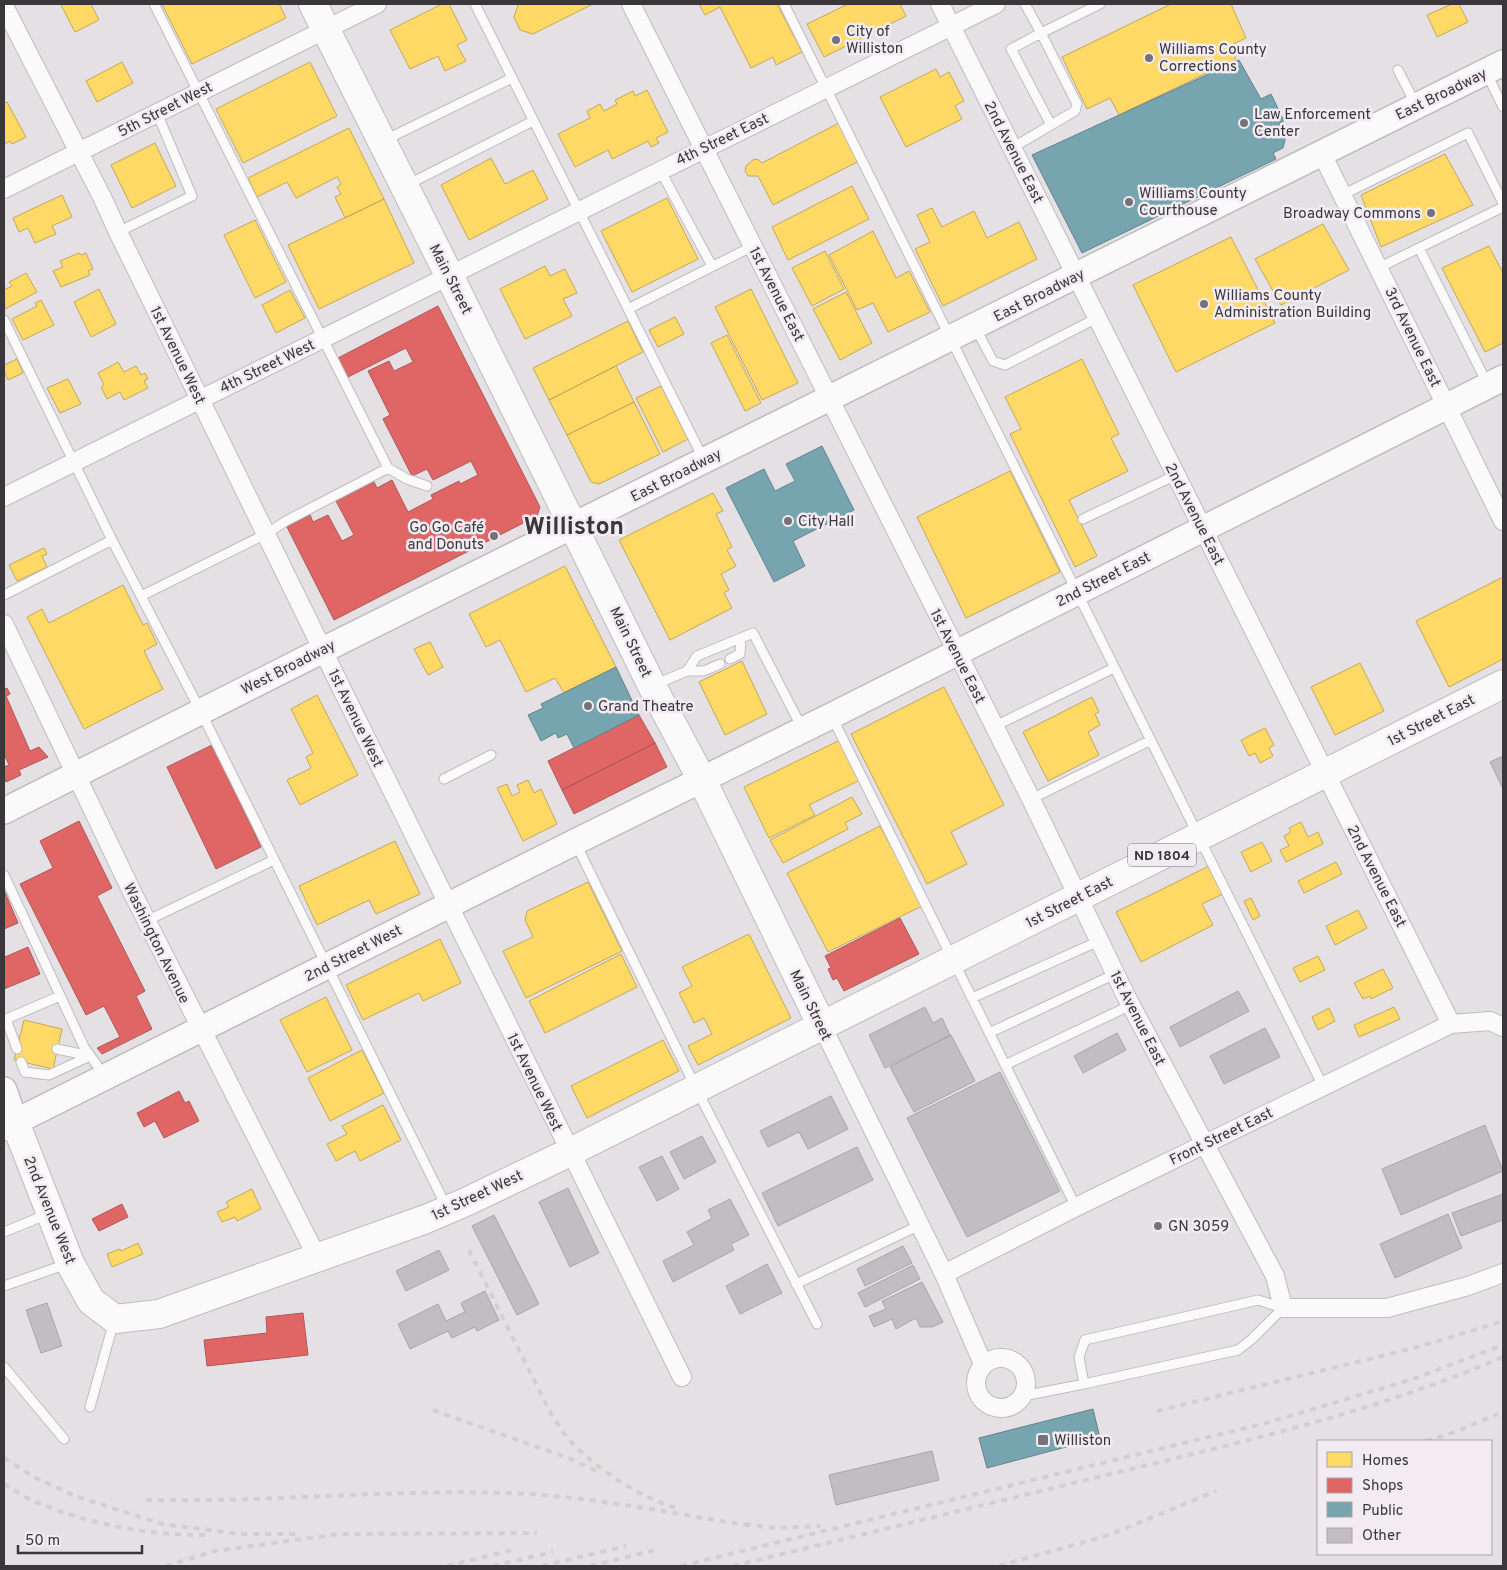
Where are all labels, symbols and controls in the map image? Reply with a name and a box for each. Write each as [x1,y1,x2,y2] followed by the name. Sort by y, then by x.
[846,23,903,59] place label: City of Williston
[830,34,842,46] marker: City of Williston
[1159,41,1267,77] place label: Williams County Corrections
[1143,52,1155,64] marker: Williams County Corrections
[1393,65,1491,126] street label: East Broadway
[115,78,216,142] street label: 5th Street West
[979,98,1047,207] street label: 2nd Avenue East
[1254,106,1371,142] place label: Law Enforcement Center
[673,110,772,171] street label: 4th Street East
[1238,117,1250,129] marker: Law Enforcement Center
[1139,185,1247,221] place label: Williams County Courthouse
[1123,196,1135,208] marker: Williams County Courthouse
[1283,205,1421,224] place label: Broadway Commons
[1425,207,1437,219] marker: Broadway Commons
[424,241,476,318] street label: Main Street
[744,244,808,345] street label: 1st Avenue East
[991,265,1088,327] street label: East Broadway
[1379,285,1444,391] street label: 3rd Avenue East
[1214,287,1371,323] place label: Williams County Administration Building
[1198,298,1210,310] marker: Williams County Administration Building
[145,303,209,408] street label: 1st Avenue West
[217,336,319,399] street label: 4th Street West
[628,445,725,507] street label: East Broadway
[1160,460,1228,569] street label: 2nd Avenue East
[524,512,624,544] district label: Williston
[798,513,854,532] place label: City Hall
[782,515,794,527] marker: City Hall
[407,519,484,555] place label: Go Go Café and Donuts
[488,530,500,542] marker: Go Go Café and Donuts
[1053,548,1154,612] street label: 2nd Street East
[604,604,655,681] street label: Main Street
[925,606,989,707] street label: 1st Avenue East
[238,636,339,700] street label: West Broadway
[323,666,387,771] street label: 1st Avenue West
[1385,691,1479,751] street label: 1st Street East
[598,698,694,717] place label: Grand Theatre
[582,700,594,712] marker: Grand Theatre
[1342,822,1410,931] street label: 2nd Avenue East
[1128,844,1196,866] road number: ND 1804
[1023,873,1117,933] street label: 1st Street East
[118,880,193,1007] street label: Washington Avenue
[302,922,406,987] street label: 2nd Street West
[784,967,835,1044] street label: Main Street
[1105,968,1169,1069] street label: 1st Avenue East
[502,1030,566,1135] street label: 1st Avenue West
[1167,1104,1276,1171] street label: Front Street East
[18,1154,79,1268] street label: 2nd Avenue West
[429,1167,526,1226] street label: 1st Street West
[1168,1218,1229,1237] place label: GN 3059
[1152,1220,1164,1232] marker: GN 3059
[1054,1432,1111,1451] place label: Williston
[1036,1433,1050,1447] marker: Williston
[1317,1440,1492,1555] legend
[1362,1452,1409,1471] text: Homes
[1362,1477,1403,1496] text: Shops
[1362,1502,1403,1521] text: Public
[18,1522,141,1554] scale bar
[1362,1527,1401,1546] text: Other
[25,1532,60,1551] text: 50 m

